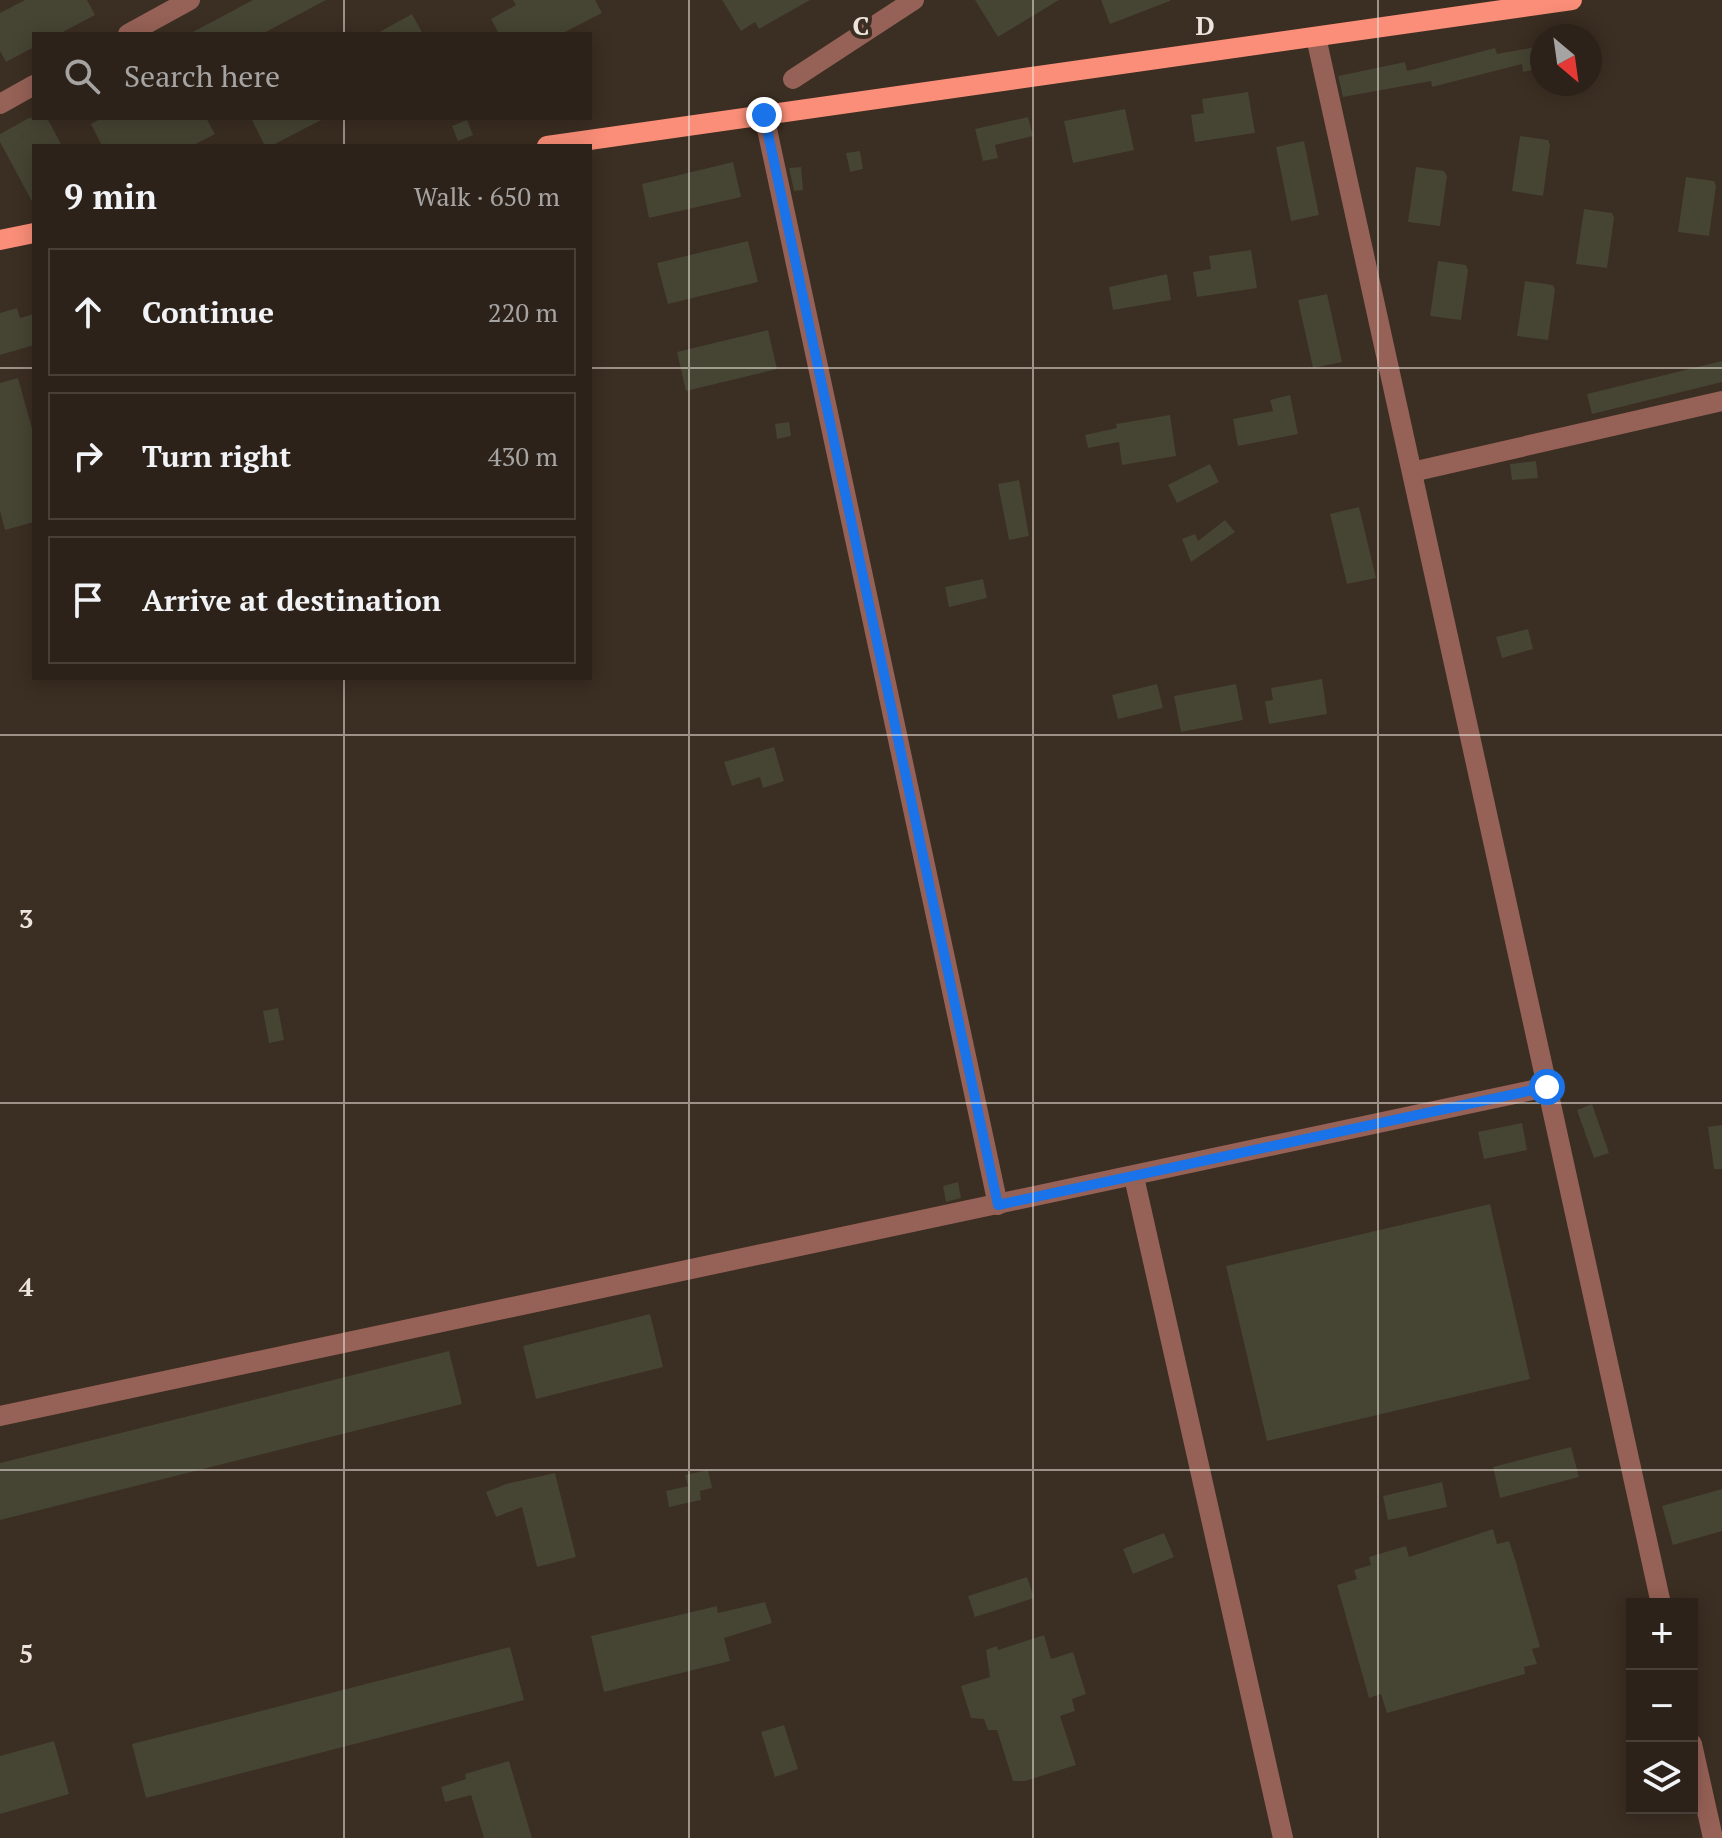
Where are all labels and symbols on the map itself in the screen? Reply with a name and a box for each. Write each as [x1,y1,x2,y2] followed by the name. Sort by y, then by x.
[853,8,869,42] text: C
[1195,8,1215,42] text: D
[1530,24,1602,96] north arrow
[746,97,782,133] route end
[19,901,33,935] text: 3
[1529,1069,1565,1105] route start
[19,1269,34,1303] text: 4
[19,1636,33,1670] text: 5

